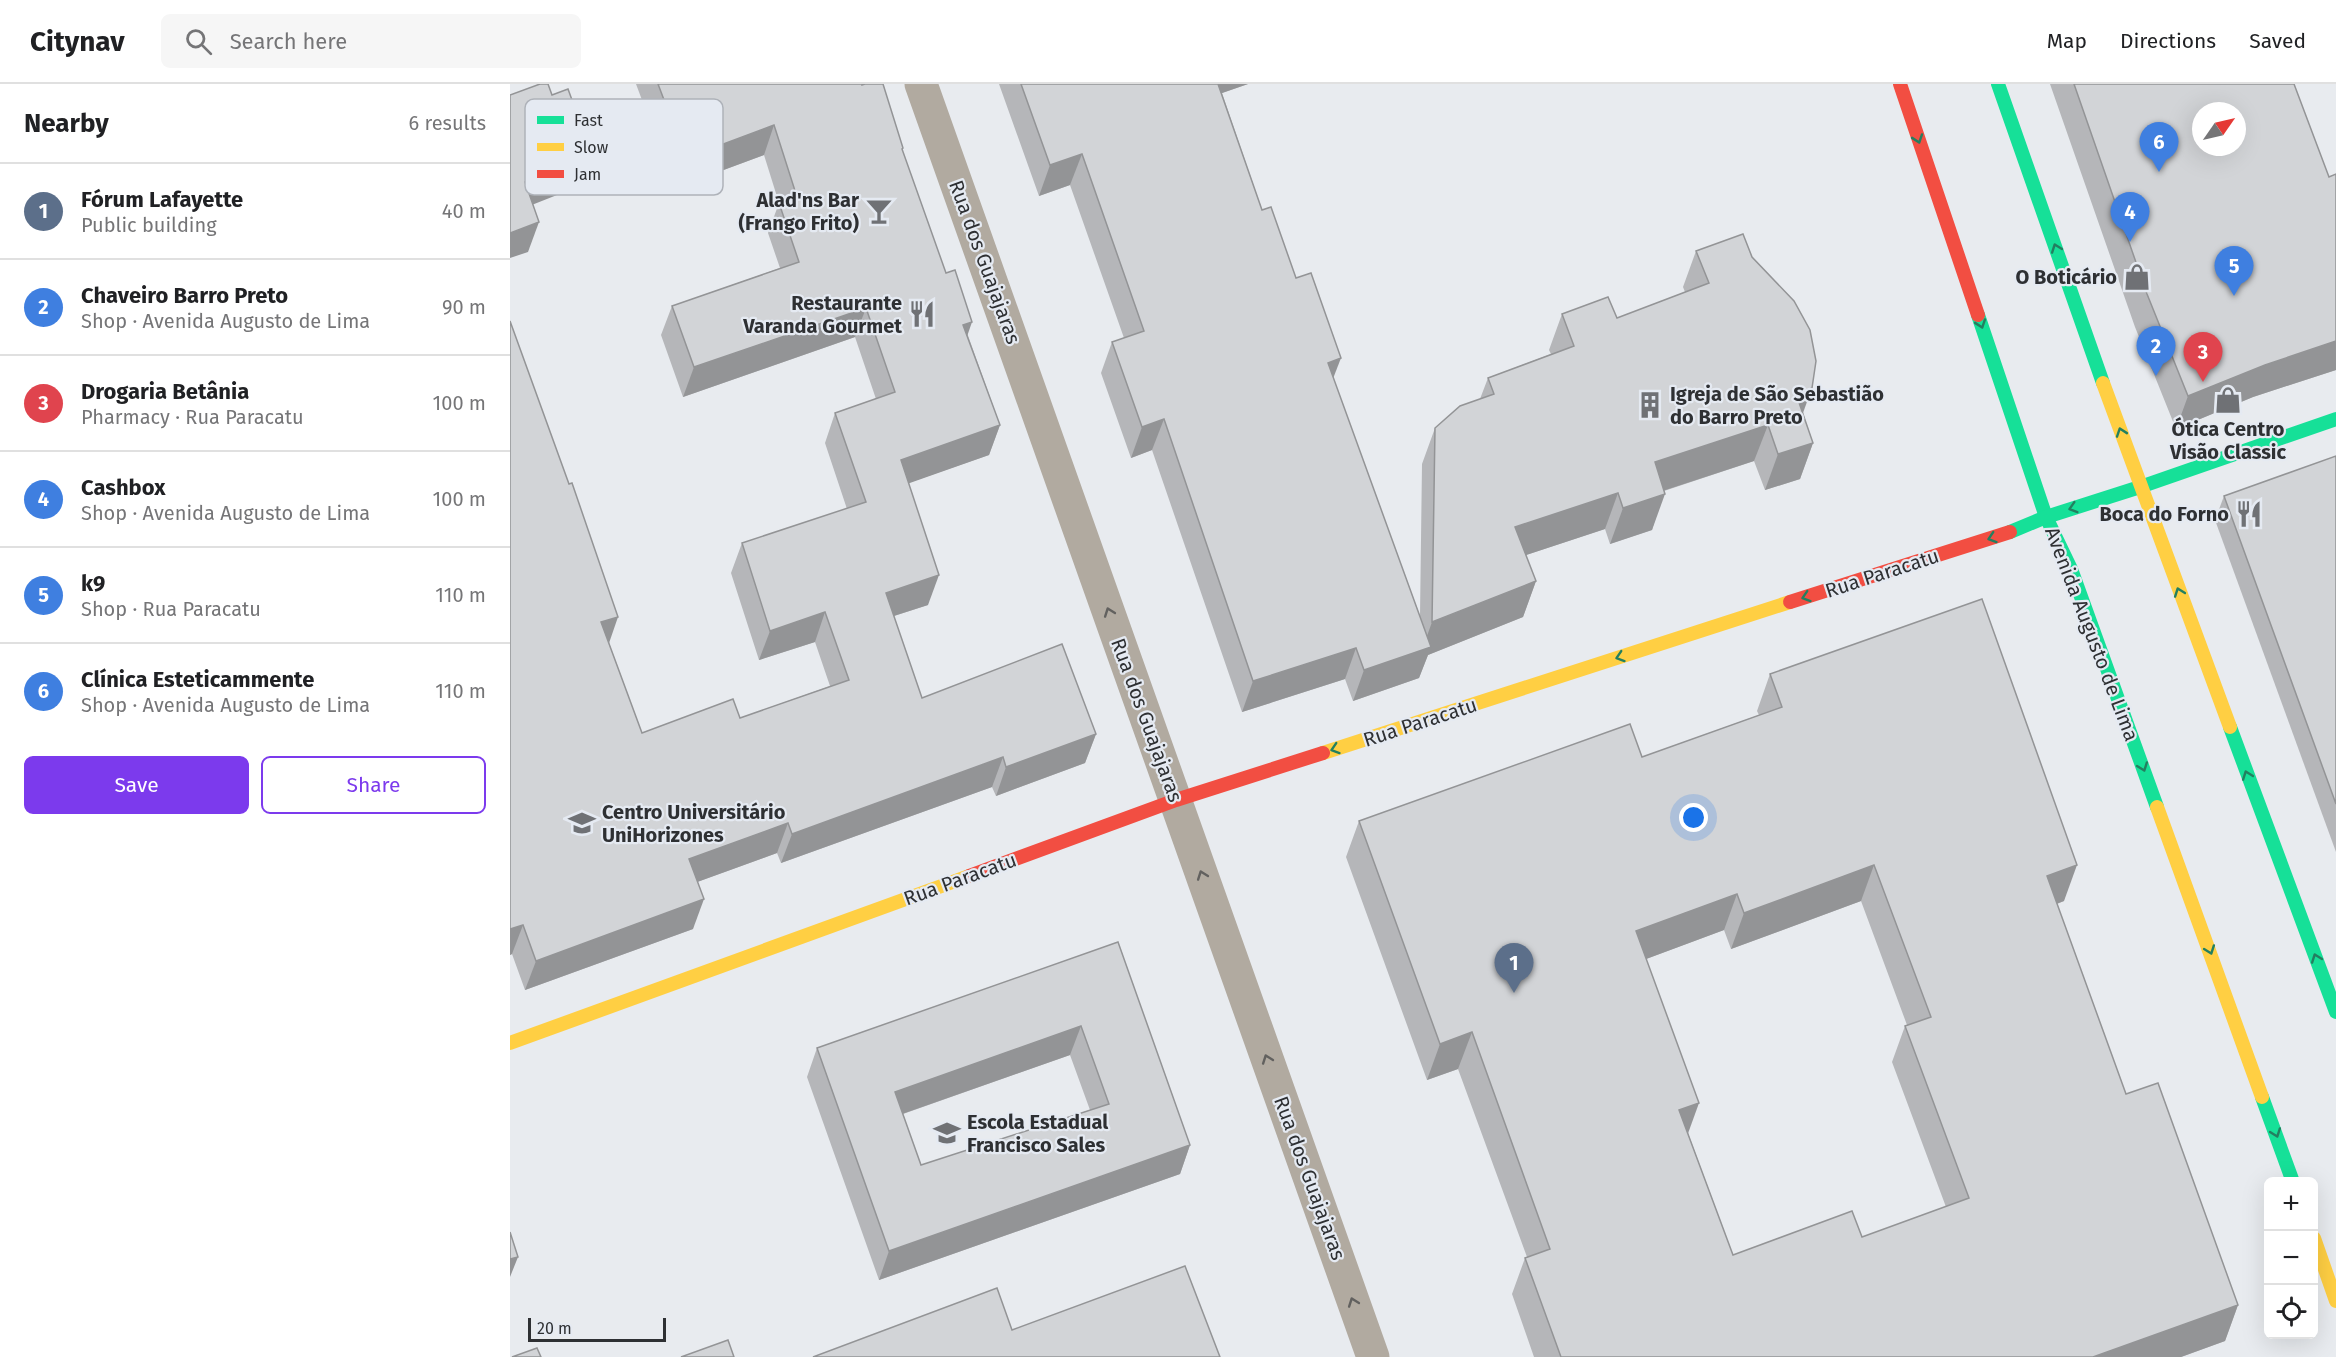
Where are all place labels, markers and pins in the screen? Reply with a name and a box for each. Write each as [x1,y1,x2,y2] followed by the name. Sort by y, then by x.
[2140,122,2178,172] pin: 6
[738,188,860,235] place label: Alad'ns Bar (Frango Frito)
[2110,192,2150,242] pin: 4
[864,196,894,226] bar icon: Alad'ns Bar (Frango Frito)
[2214,246,2254,296] pin: 5
[2122,262,2152,292] shop icon: O Boticário
[2015,265,2117,289] place label: O Boticário
[742,291,902,338] place label: Restaurante Varanda Gourmet
[907,299,937,329] restaurant icon: Restaurante Varanda Gourmet
[2136,326,2176,376] pin: 2
[2184,332,2222,382] pin: 3
[1670,382,1884,429] place label: Igreja de São Sebastião do Barro Preto
[2213,385,2243,415] shop icon: Ótica Centro Visão Classic
[1635,390,1665,420] building icon: Igreja de São Sebastião do Barro Preto
[2169,417,2287,464] place label: Ótica Centro Visão Classic
[2234,499,2264,529] restaurant icon: Boca do Forno
[2100,502,2229,526] place label: Boca do Forno
[602,800,786,847] place label: Centro Universitário UniHorizones
[567,808,597,838] school or university icon: Centro Universitário UniHorizones
[1494,944,1534,993] pin: 1
[967,1110,1108,1157] place label: Escola Estadual Francisco Sales
[932,1118,962,1148] school or university icon: Escola Estadual Francisco Sales

